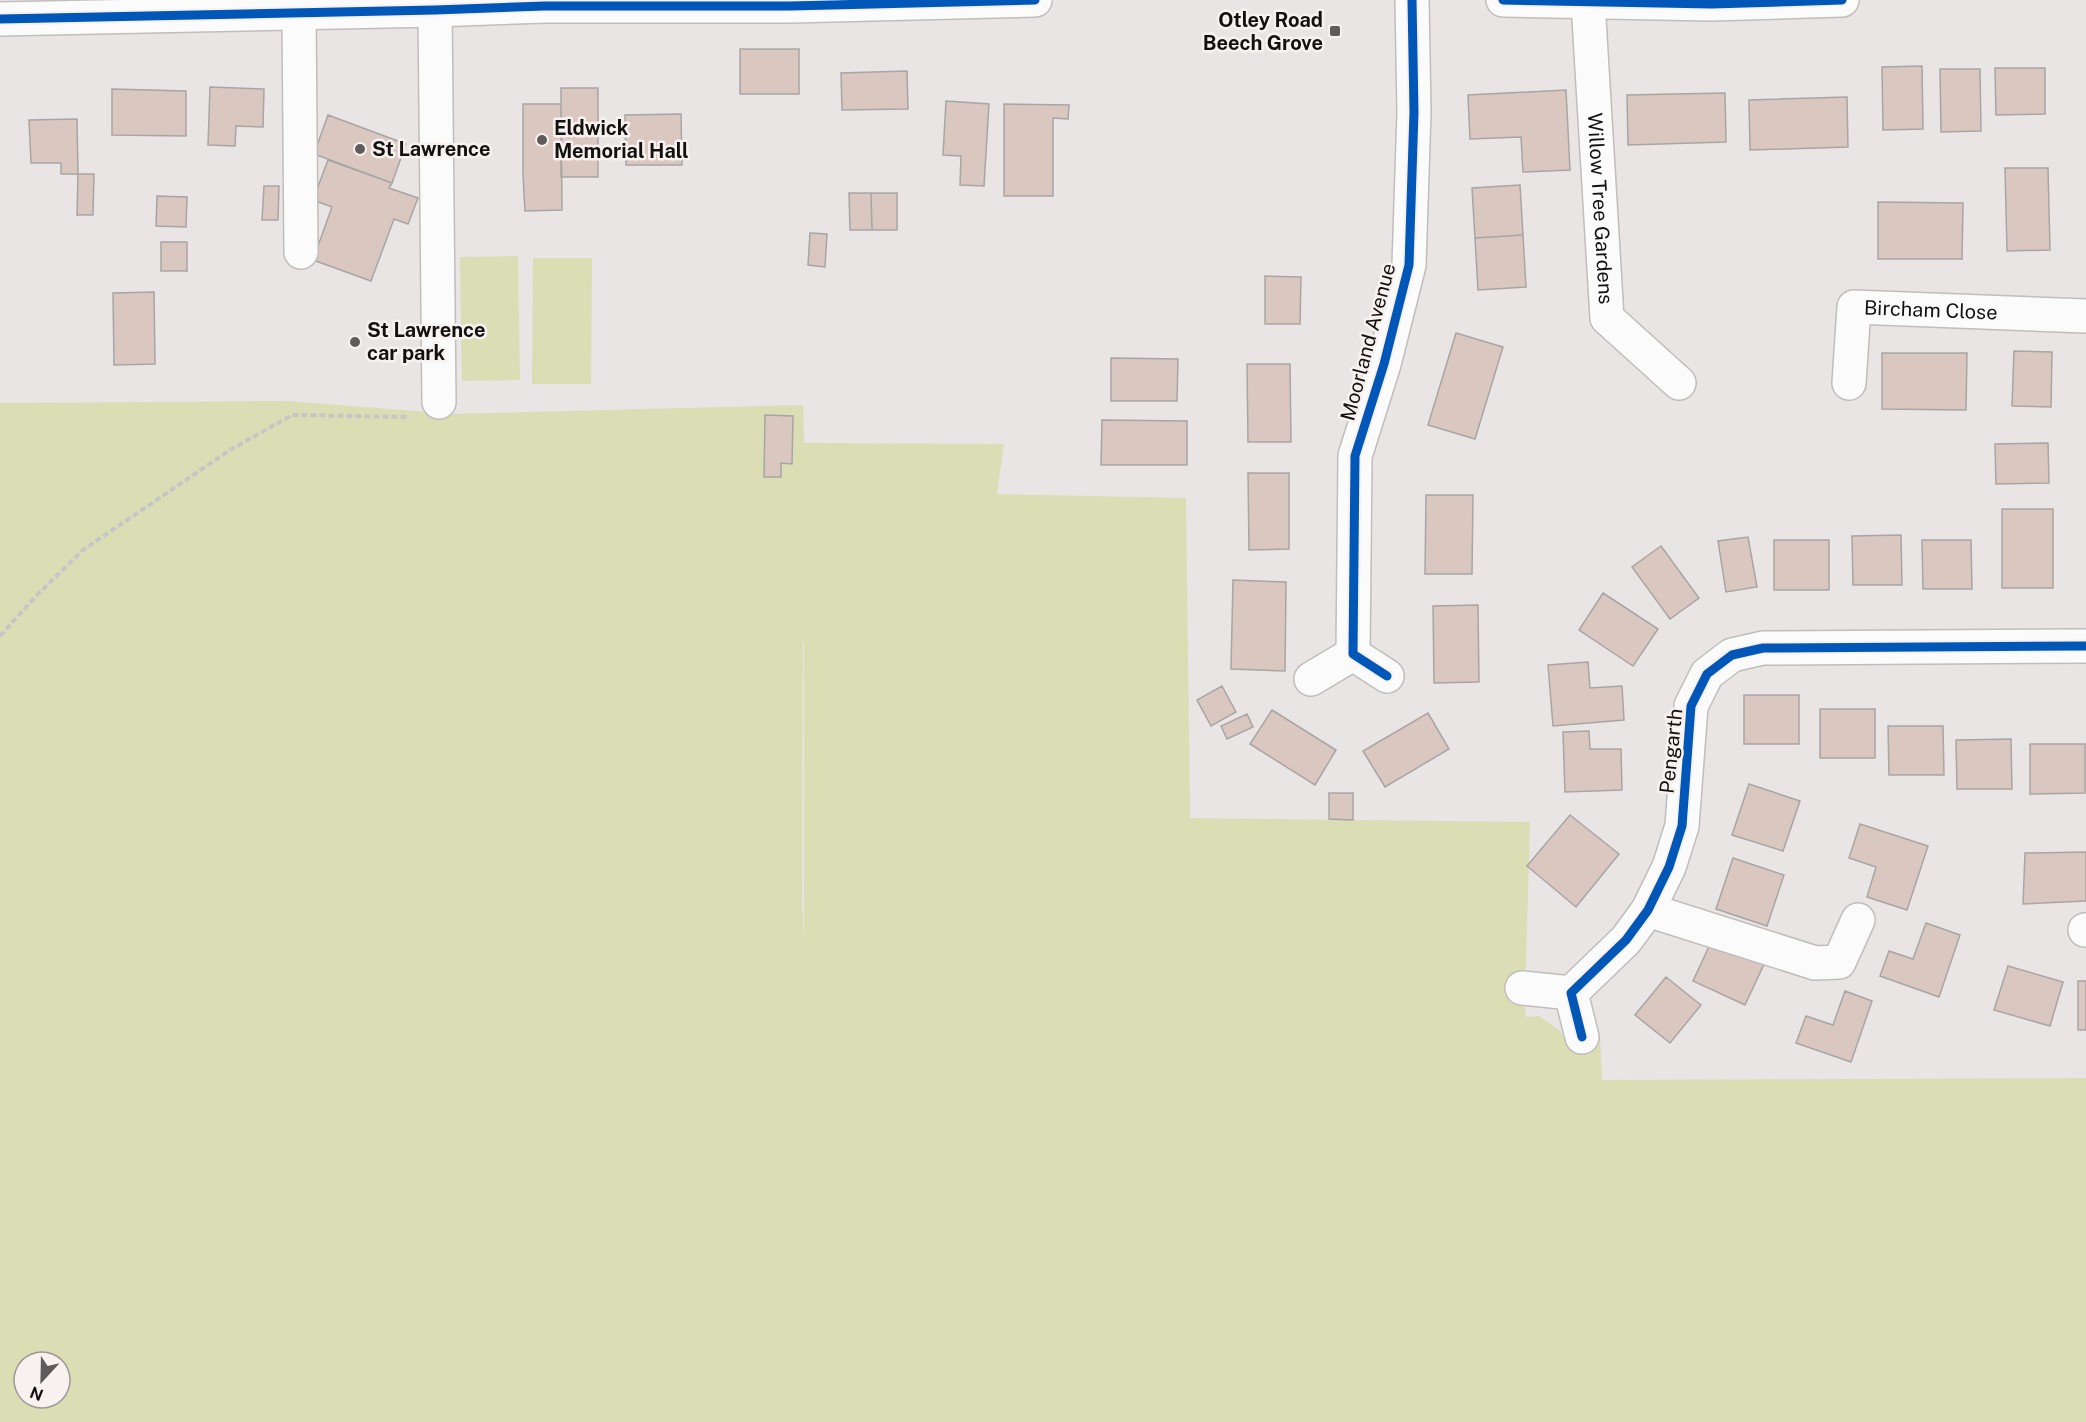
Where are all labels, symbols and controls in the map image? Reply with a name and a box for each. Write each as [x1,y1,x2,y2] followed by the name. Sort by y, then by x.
[1203,8,1323,55] place label: Otley Road Beech Grove
[1328,24,1342,38] marker: Otley Road Beech Grove
[1583,112,1618,305] street label: Willow Tree Gardens
[554,116,689,163] place label: Eldwick Memorial Hall
[535,133,549,147] marker: Eldwick Memorial Hall
[372,137,491,161] place label: St Lawrence
[353,142,367,156] marker: St Lawrence
[1335,261,1401,423] street label: Moorland Avenue
[1863,295,1998,325] street label: Bircham Close
[367,318,486,365] place label: St Lawrence car park
[348,335,362,349] marker: St Lawrence car park
[1655,707,1687,795] street label: Pengarth
[12,1350,72,1410] north arrow
[27,1382,46,1405] text: N

